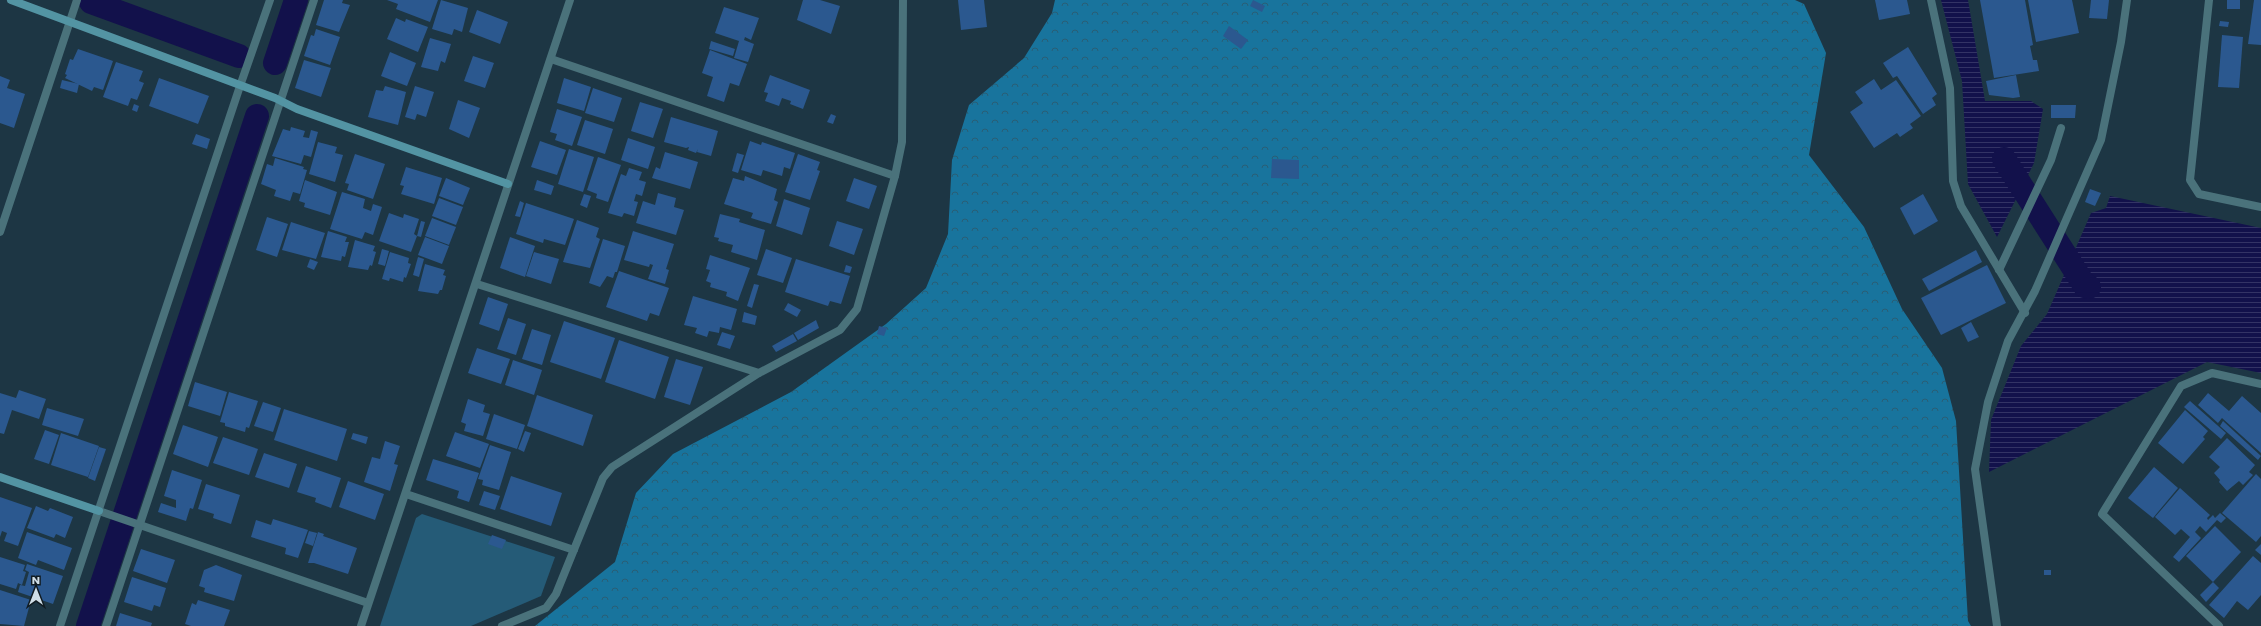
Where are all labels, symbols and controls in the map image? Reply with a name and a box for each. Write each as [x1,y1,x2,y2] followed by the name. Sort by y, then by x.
[16,570,56,610] north arrow
[32,572,40,588] text: N

